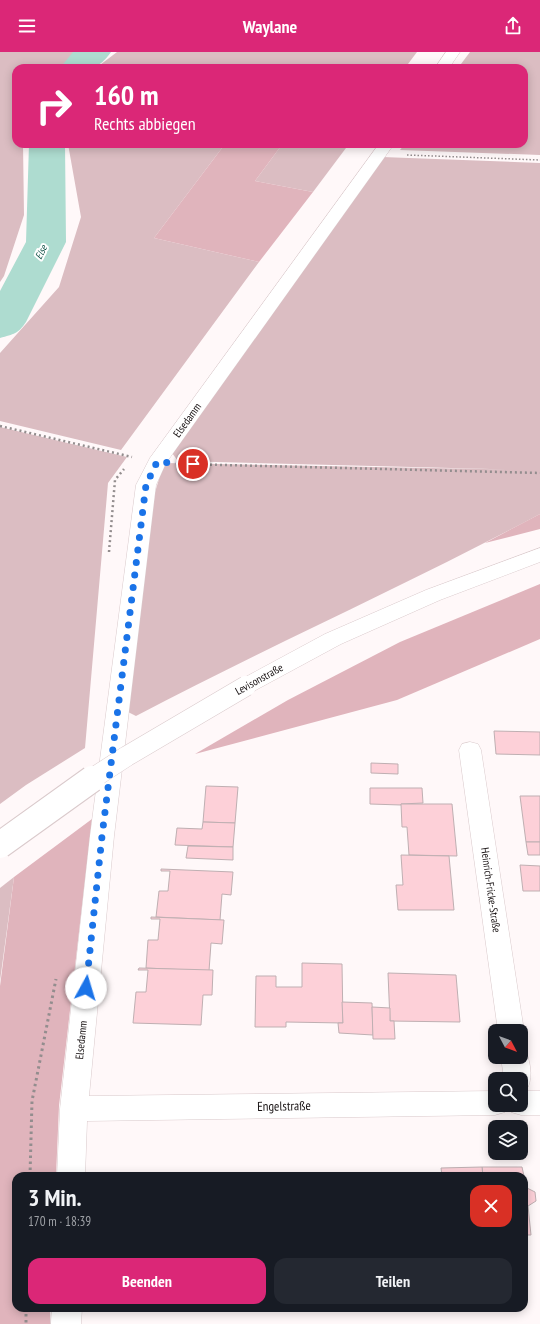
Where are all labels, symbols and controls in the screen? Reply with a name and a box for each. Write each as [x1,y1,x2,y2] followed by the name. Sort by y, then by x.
[16,15,38,37] icon: menu
[243,15,297,38] text: Waylane
[502,15,524,37] icon: share
[94,76,158,113] text: 160 m
[28,80,80,132] icon: right
[94,112,196,135] text: Rechts abbiegen
[32,242,50,261] water label: Else
[170,400,204,440] street label: Elsedamm
[176,447,210,481] pin
[182,453,204,475] icon: arrive
[233,660,286,698] street label: Levisonstraße
[478,847,504,934] street label: Heinrich-Fricke-Straße
[65,967,107,1009] position arrow
[72,1020,90,1060] street label: Elsedamm
[488,1024,528,1064] north arrow
[488,1024,528,1160] map controls
[488,1072,528,1112] button: search
[257,1097,311,1115] street label: Engelstraße
[488,1120,528,1160] button: layers
[28,1182,82,1213] text: 3 Min.
[470,1185,512,1227] button: close
[28,1213,91,1230] text: 170 m · 18:39
[28,1258,266,1304] button: Beenden
[274,1258,512,1304] button: Teilen

